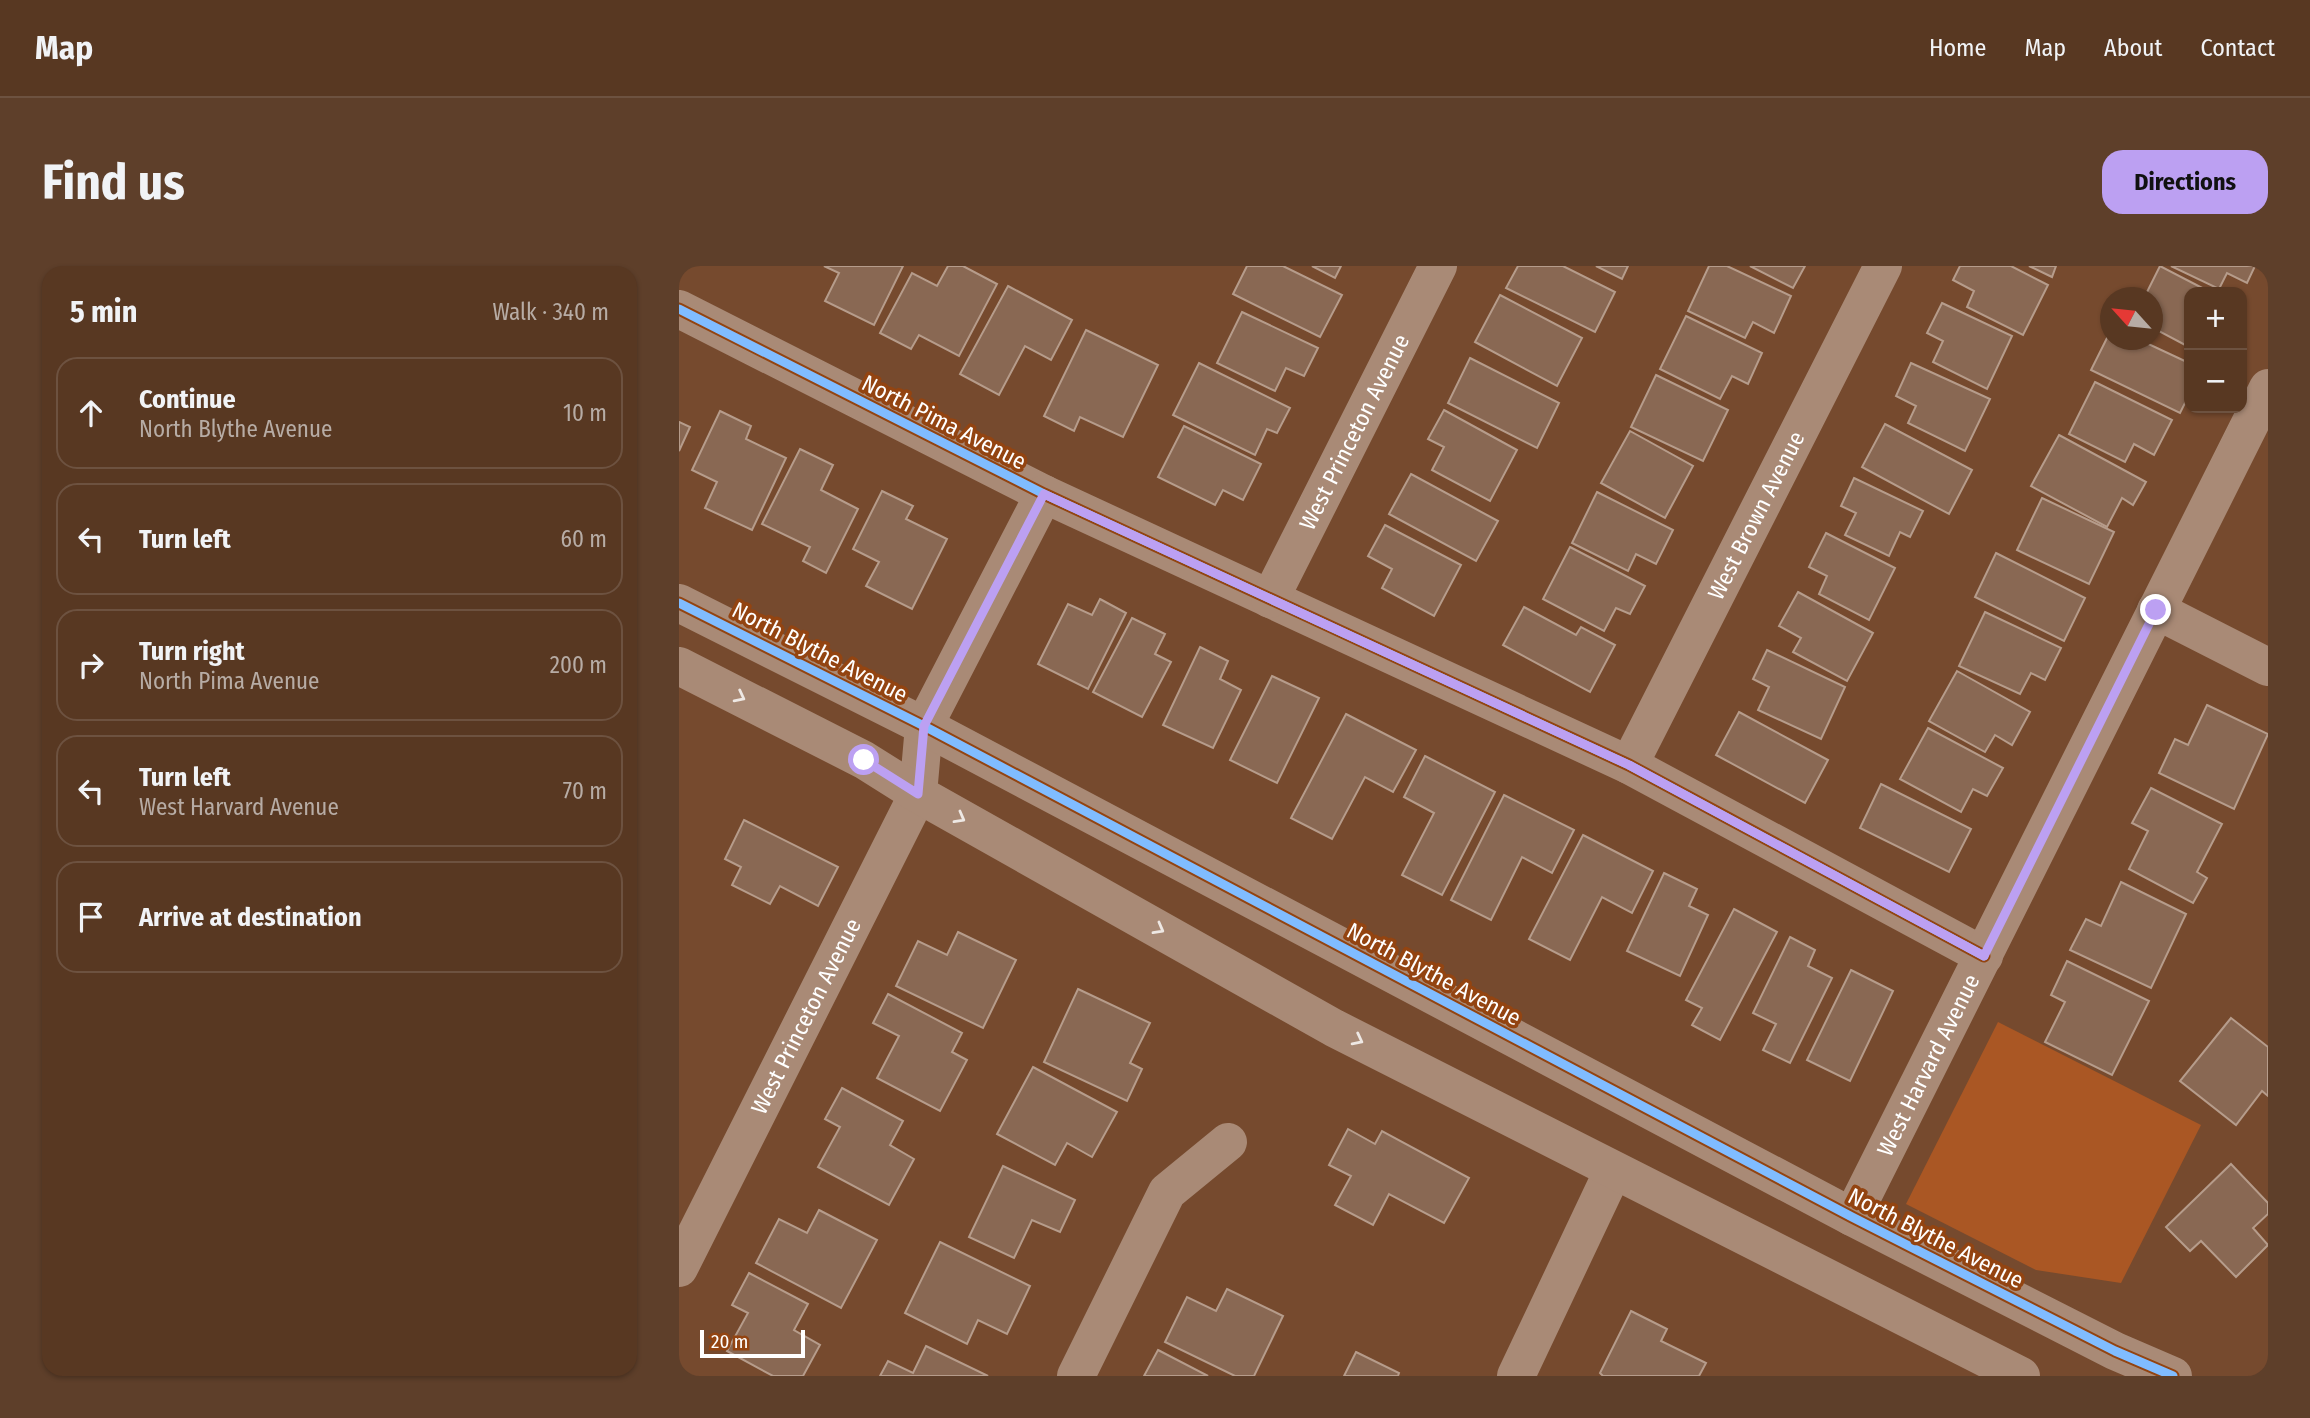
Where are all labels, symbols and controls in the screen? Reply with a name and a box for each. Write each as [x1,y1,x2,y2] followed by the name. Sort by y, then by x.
[35,28,93,68] text: Map
[1929,34,1986,62] text: Home
[2024,34,2066,62] text: Map
[2104,34,2162,62] text: About
[2200,34,2275,62] text: Contact
[2102,150,2268,214] button: Directions
[42,153,185,212] text: Find us
[2100,287,2163,350] north arrow
[2184,287,2247,413] map controls
[2184,287,2247,350] button: +
[70,294,137,330] text: 5 min
[492,298,609,326] text: Walk · 340 m
[1293,330,1415,535] street label: West Princeton Avenue
[2184,350,2247,413] button: −
[857,369,1031,475] street label: North Pima Avenue
[139,384,236,415] text: Continue
[72,394,110,432] icon: ahead
[563,399,607,427] text: 10 m
[139,415,332,443] text: North Blythe Avenue
[1702,427,1810,604] street label: West Brown Avenue
[72,520,110,558] icon: left
[139,524,231,555] text: Turn left
[561,525,607,553] text: 60 m
[2140,594,2171,625] route end
[728,596,912,708] street label: North Blythe Avenue
[139,636,245,667] text: Turn right
[72,646,110,684] icon: right
[550,651,607,679] text: 200 m
[139,667,319,695] text: North Pima Avenue
[733,688,745,702] one-way arrow
[848,744,879,775] route start
[139,762,231,793] text: Turn left
[72,772,110,810] icon: left
[563,777,607,805] text: 70 m
[139,793,339,821] text: West Harvard Avenue
[953,810,966,823] one-way arrow
[72,898,110,936] icon: arrive
[139,902,362,933] text: Arrive at destination
[745,914,867,1119] street label: West Princeton Avenue
[1342,916,1526,1032] street label: North Blythe Avenue
[1151,921,1164,934] one-way arrow
[1871,969,1986,1161] street label: West Harvard Avenue
[1350,1032,1363,1045] one-way arrow
[1844,1182,2028,1294] street label: North Blythe Avenue
[700,1327,805,1359] scale bar
[711,1330,748,1353] text: 20 m

